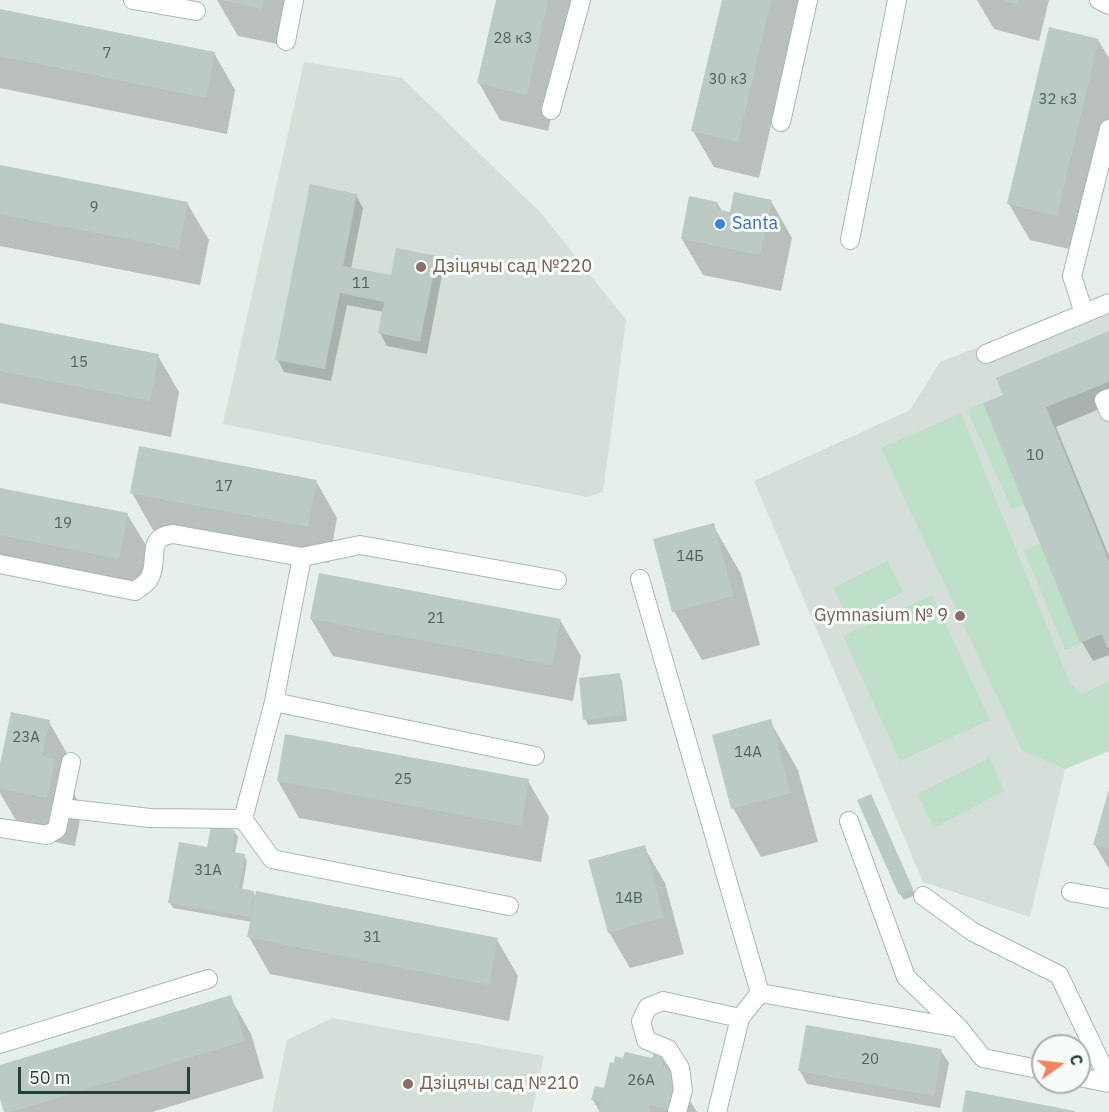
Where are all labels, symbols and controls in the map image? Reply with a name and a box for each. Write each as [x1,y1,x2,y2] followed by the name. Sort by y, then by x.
[494,30,532,48] house number: 28 к3
[103,45,111,63] house number: 7
[709,71,747,89] house number: 30 к3
[1039,91,1077,109] house number: 32 к3
[90,199,98,217] house number: 9
[732,213,778,235] place label: Santa
[713,217,727,231] marker: Santa
[433,256,592,278] place label: Дзіцячы сад №220
[414,260,428,274] marker: Дзіцячы сад №220
[352,275,370,293] house number: 11
[70,354,88,372] house number: 15
[1026,447,1044,465] house number: 10
[215,478,233,496] house number: 17
[54,515,72,533] house number: 19
[676,548,704,566] house number: 14Б
[814,605,948,627] place label: Gymnasium № 9
[953,609,967,623] marker: Gymnasium № 9
[427,610,445,628] house number: 21
[12,729,40,747] house number: 23А
[734,744,762,762] house number: 14А
[394,771,412,789] house number: 25
[194,862,222,880] house number: 31А
[615,890,643,908] house number: 14В
[363,929,381,947] house number: 31
[1031,1034,1091,1094] north arrow
[861,1051,879,1069] house number: 20
[1065,1052,1087,1067] text: С
[21,1055,194,1093] scale bar
[29,1066,71,1089] text: 50 m
[627,1072,655,1090] house number: 26А
[420,1073,579,1095] place label: Дзіцячы сад №210
[401,1077,415,1091] marker: Дзіцячы сад №210

